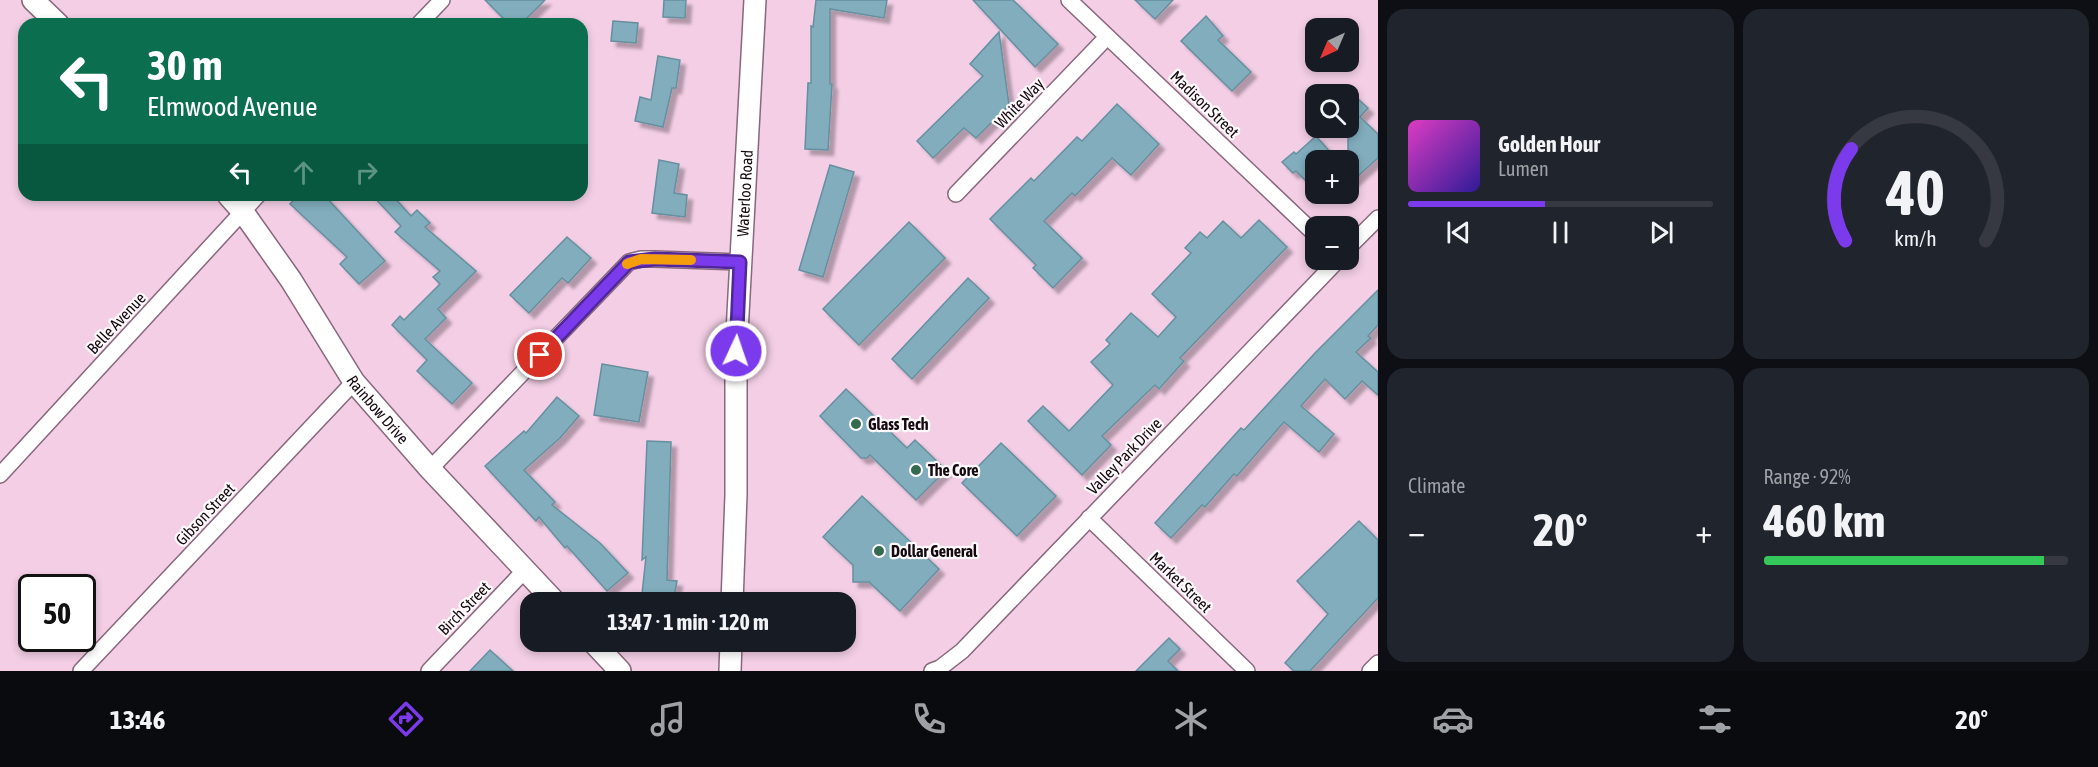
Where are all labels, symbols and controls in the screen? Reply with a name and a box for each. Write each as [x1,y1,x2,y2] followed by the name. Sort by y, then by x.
[1305,18,1359,72] north arrow
[1305,18,1359,270] map controls
[147,41,222,89] text: 30 m
[48,42,126,120] icon: left
[1167,67,1243,141] street label: Madison Street
[991,74,1048,132] street label: White Way
[1305,84,1359,138] button: search
[147,91,318,122] text: Elmwood Avenue
[1498,131,1600,157] text: Golden Hour
[733,149,756,237] street label: Waterloo Road
[1305,150,1359,204] button: +
[224,156,257,189] icon: left
[287,156,320,189] icon: ahead
[350,156,383,189] icon: right
[1498,157,1549,180] text: Lumen
[1885,157,1945,228] text: 40
[1305,216,1359,270] button: −
[1442,216,1475,249] icon: previous
[1544,216,1577,249] icon: pause
[1645,216,1678,249] icon: next
[1894,227,1937,252] text: km/h
[83,289,149,357] street label: Belle Avenue
[704,319,768,383] position arrow
[514,329,565,380] pin
[523,338,556,371] icon: arrive
[343,372,412,447] street label: Rainbow Drive
[1083,414,1166,499] street label: Valley Park Drive
[868,415,929,433] place label: Glass Tech
[849,417,863,431] marker: Glass Tech
[928,461,979,479] place label: The Core
[909,463,923,477] marker: The Core
[1764,465,1851,488] text: Range · 92%
[1408,474,1465,497] text: Climate
[172,479,238,549] street label: Gibson Street
[1764,495,1885,547] text: 460 km
[1533,504,1588,556] text: 20°
[1408,512,1425,550] text: −
[1695,512,1712,550] text: +
[891,542,978,560] place label: Dollar General
[872,544,886,558] marker: Dollar General
[1146,548,1216,616] street label: Market Street
[18,574,96,652] speed limit sign: 50
[434,577,494,638] street label: Birch Street
[607,609,769,635] text: 13:47 · 1 min · 120 m
[385,698,427,740] icon: directions
[647,698,689,740] icon: music
[908,698,950,740] icon: phone
[1170,698,1212,740] icon: climate
[1432,698,1474,740] icon: car
[1694,698,1736,740] icon: filters
[110,704,165,735] text: 13:46
[1955,704,1988,735] text: 20°

